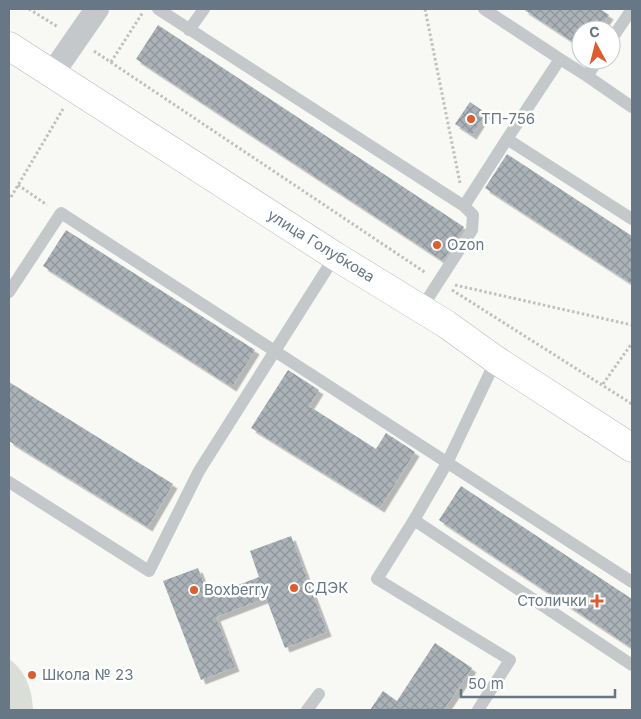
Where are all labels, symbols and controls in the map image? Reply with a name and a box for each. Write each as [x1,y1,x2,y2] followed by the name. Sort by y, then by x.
[571,20,621,70] north arrow
[588,23,601,41] text: С
[481,109,535,128] place label: ТП-756
[465,113,477,125] marker: ТП-756
[264,205,378,286] street label: улица Голубкова
[447,235,484,254] place label: Ozon
[431,239,443,251] marker: Ozon
[304,578,348,597] place label: СДЭК
[204,580,269,599] place label: Boxberry
[288,582,300,594] marker: СДЭК
[188,584,200,596] marker: Boxberry
[517,591,587,610] place label: Столички
[591,595,603,607] marker: Столички
[42,665,133,684] place label: Школа № 23
[461,666,615,698] scale bar
[26,669,38,681] marker: Школа № 23
[468,674,504,693] text: 50 m

